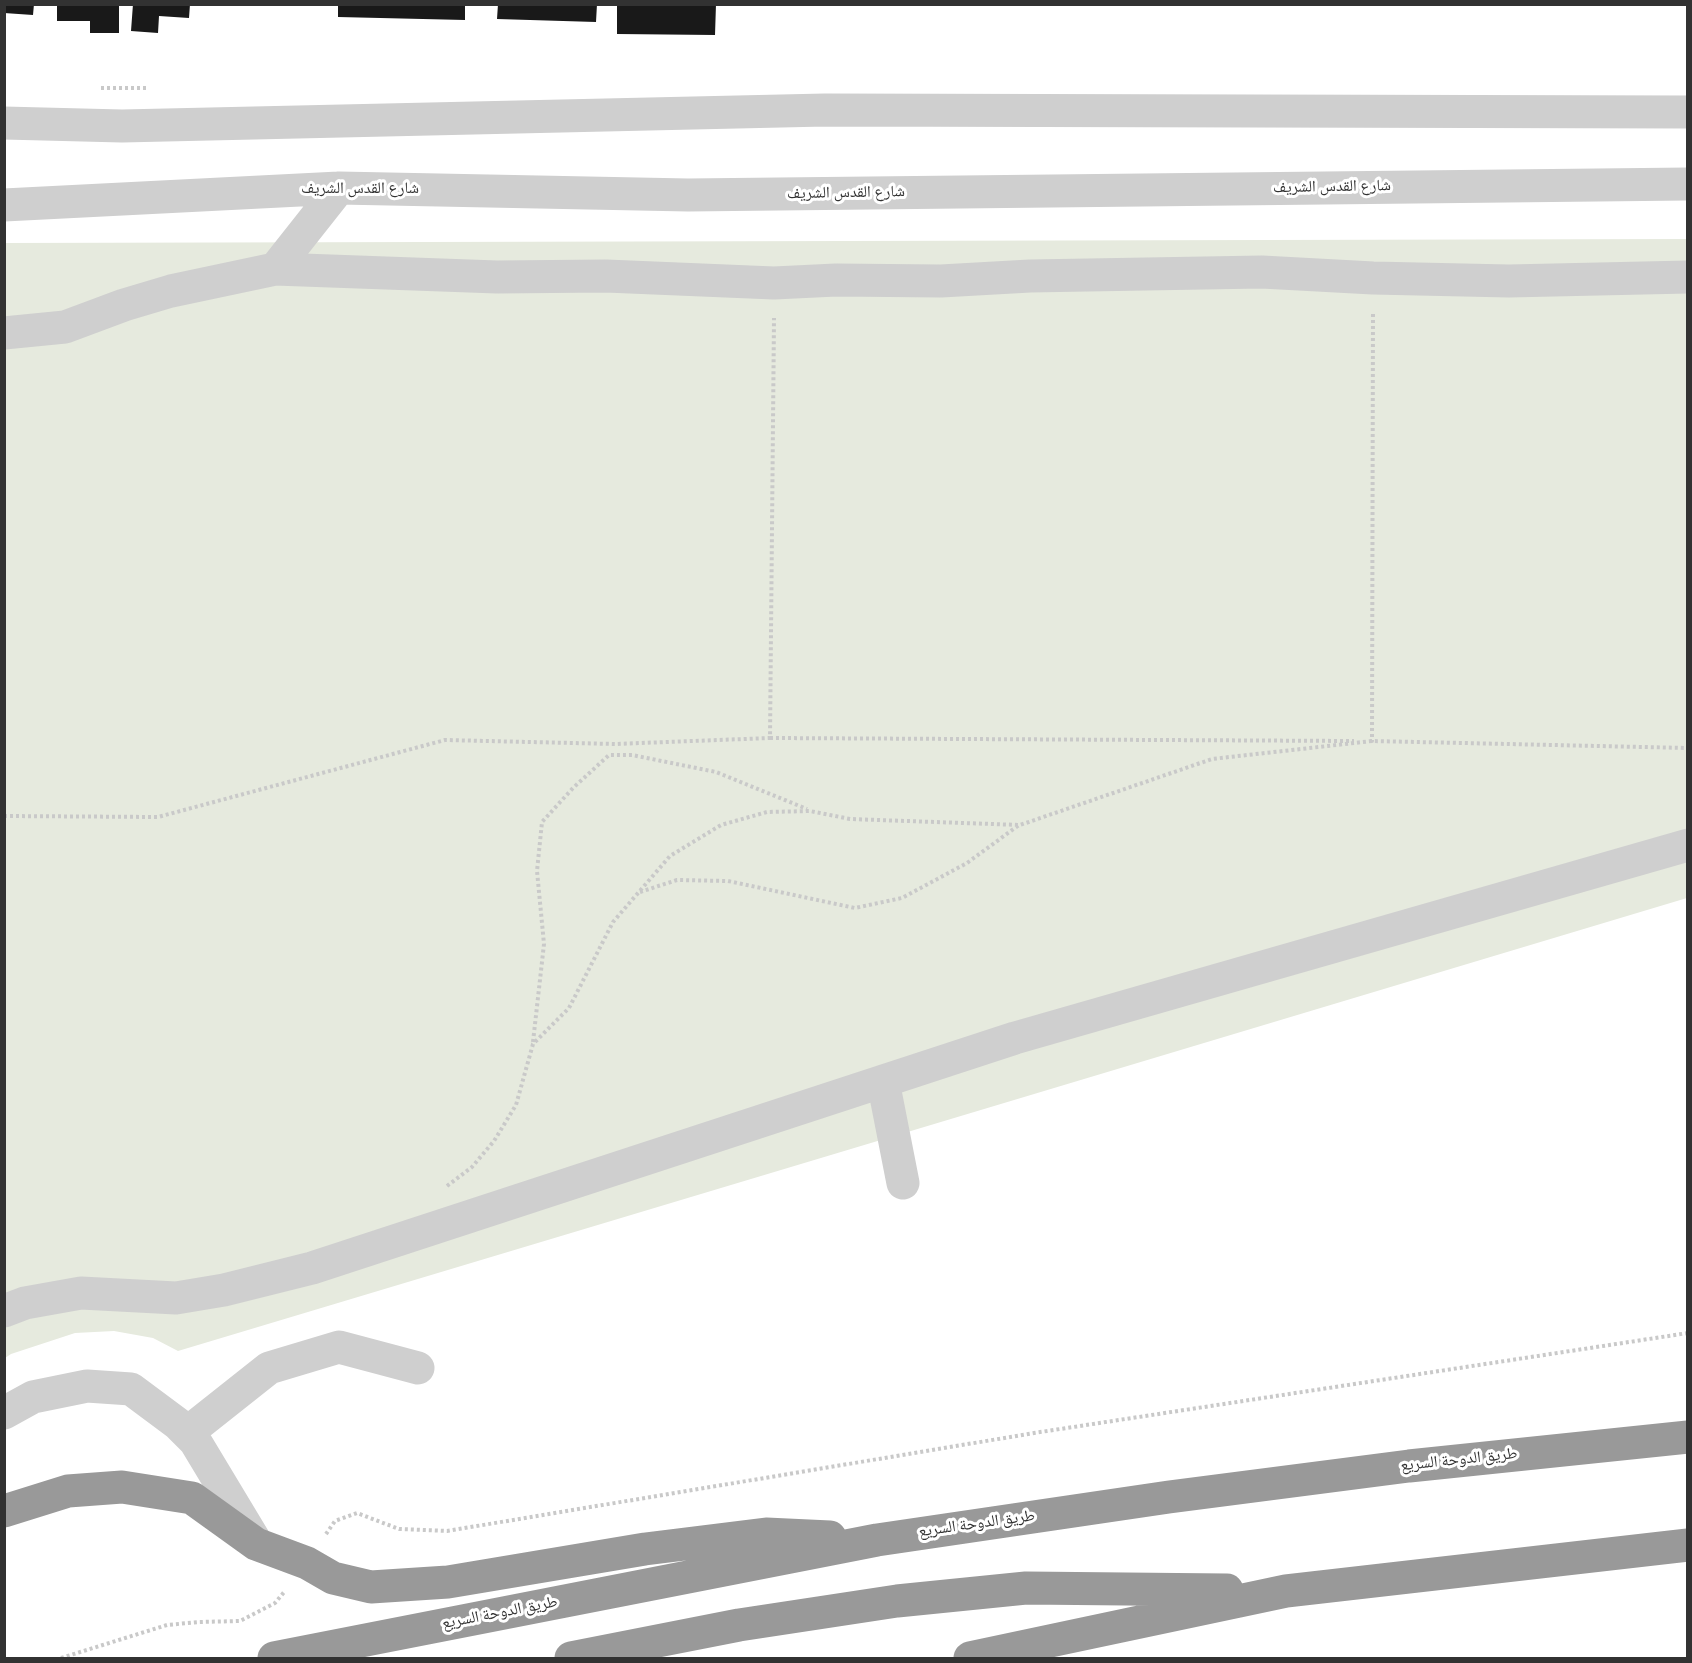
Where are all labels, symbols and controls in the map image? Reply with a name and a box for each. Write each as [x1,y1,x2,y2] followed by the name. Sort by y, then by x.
[1273,177,1391,199] street label: شارع القدس الشريف
[301,180,419,200] street label: شارع القدس الشريف
[787,183,905,205] street label: شارع القدس الشريف
[1400,1445,1518,1477] street label: طريق الدوحة السريع
[918,1507,1036,1543] street label: طريق الدوحة السريع
[441,1593,559,1635] street label: طريق الدوحة السريع

